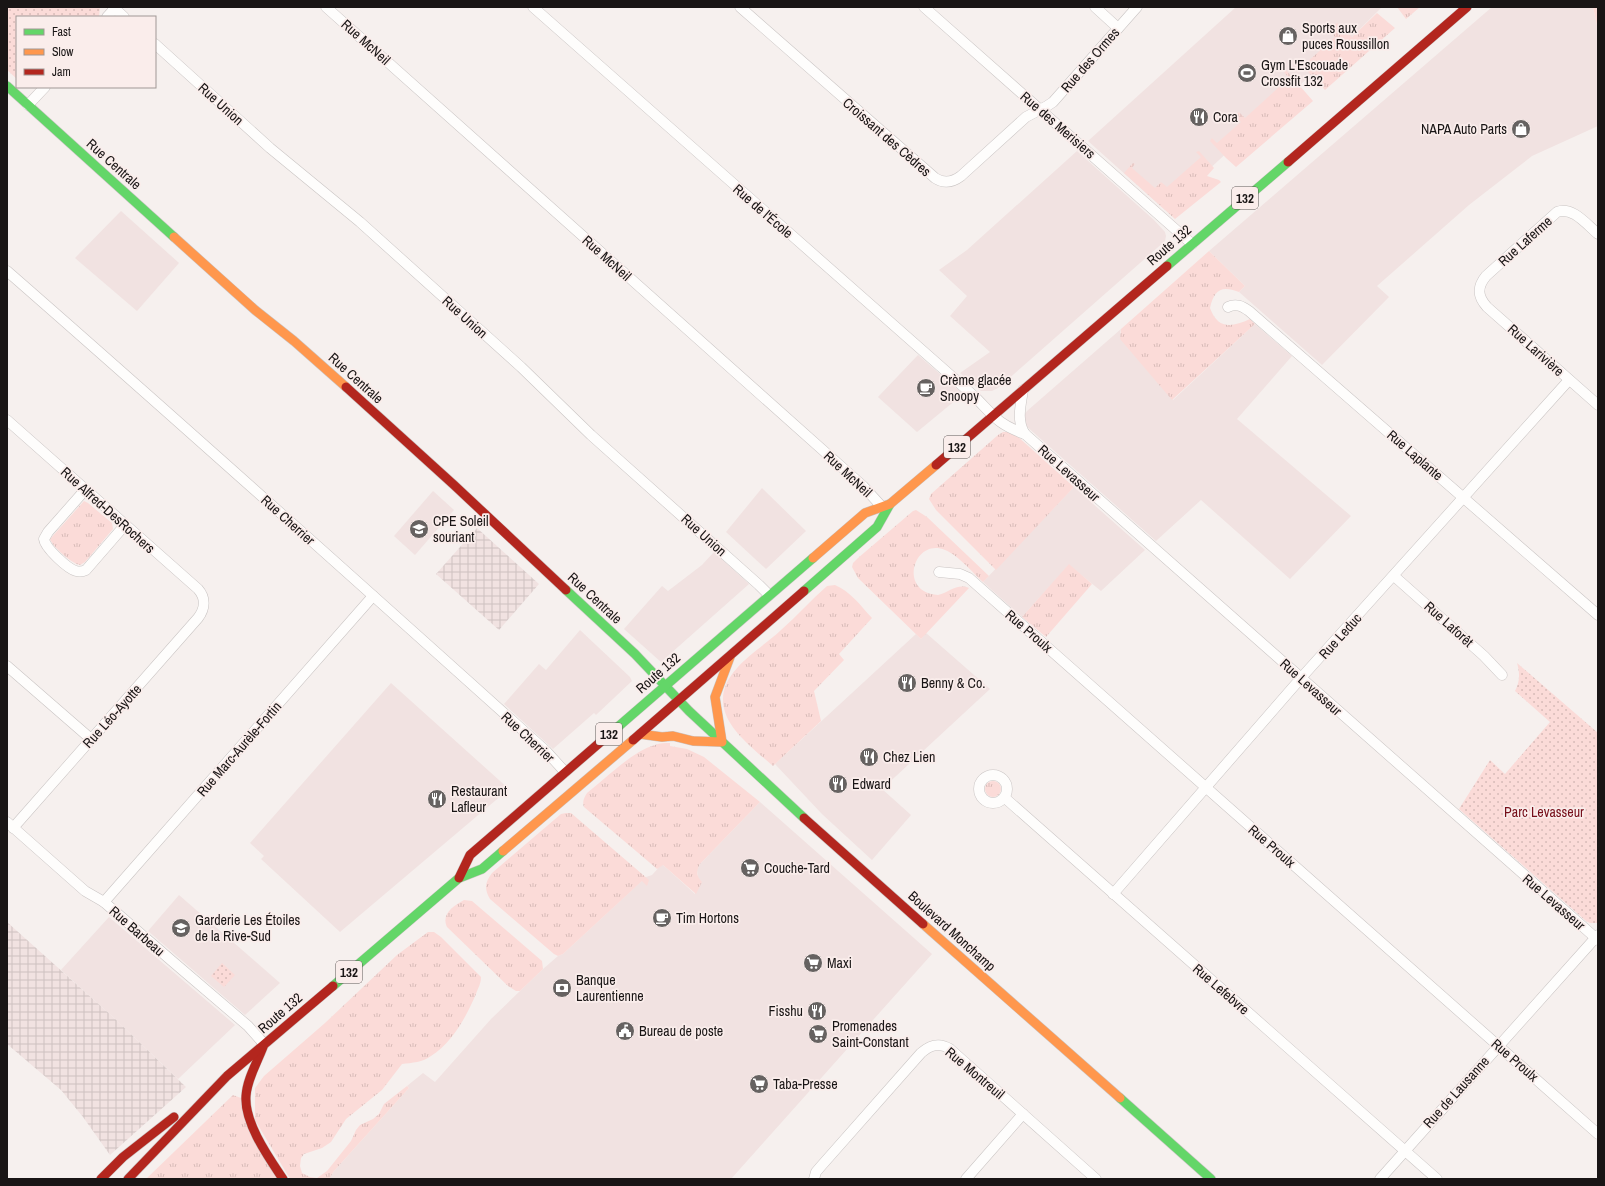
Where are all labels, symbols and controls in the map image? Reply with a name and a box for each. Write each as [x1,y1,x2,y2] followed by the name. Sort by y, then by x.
[338,15,394,69] street label: Rue McNeil
[16,16,156,88] legend
[1302,19,1389,53] place label: Sports aux puces Roussillon
[52,24,71,40] text: Fast
[1057,24,1123,96] street label: Rue des Ormes
[1277,25,1299,47] shop icon: Sports aux puces Roussillon
[52,44,74,60] text: Slow
[1261,56,1348,90] place label: Gym L'Escouade Crossfit 132
[1236,62,1258,84] sports icon: Gym L'Escouade Crossfit 132
[52,64,71,80] text: Jam
[195,79,247,129] street label: Rue Union
[1017,87,1099,163] street label: Rue des Merisiers
[839,94,935,180] street label: Croissant des Cèdres
[1188,106,1210,128] restaurant icon: Cora
[1213,108,1238,126] place label: Cora
[1510,118,1532,140] shop icon: NAPA Auto Parts
[1421,120,1507,138] place label: NAPA Auto Parts
[83,135,145,193] street label: Rue Centrale
[729,180,797,242] street label: Rue de l'École
[1232,187,1258,209] road number: 132
[1494,212,1556,270] street label: Rue Laferme
[1143,221,1195,269] street label: Route 132
[579,231,635,285] street label: Rue McNeil
[439,292,491,342] street label: Rue Union
[1504,320,1568,380] street label: Rue Larivière
[325,349,387,407] street label: Rue Centrale
[940,371,1011,405] place label: Crème glacée Snoopy
[915,377,937,399] cafe icon: Crème glacée Snoopy
[1383,426,1447,484] street label: Rue Laplante
[944,436,970,458] road number: 132
[1034,440,1104,506] street label: Rue Levasseur
[820,447,876,501] street label: Rue McNeil
[57,463,159,557] street label: Rue Alfred-DesRochers
[257,491,319,549] street label: Rue Cherrier
[678,510,730,560] street label: Rue Union
[433,512,489,546] place label: CPE Soleil souriant
[408,518,430,540] school or university icon: CPE Soleil souriant
[564,568,626,628] street label: Rue Centrale
[1421,597,1477,651] street label: Rue Laforêt
[1002,606,1057,657] street label: Rue Proulx
[1315,609,1365,663] street label: Rue Leduc
[632,649,684,697] street label: Route 132
[1276,654,1346,720] street label: Rue Levasseur
[896,672,918,694] restaurant icon: Benny & Co.
[921,674,985,692] place label: Benny & Co.
[79,680,145,752] street label: Rue Léo-Ayotte
[193,698,285,800] street label: Rue Marc-Aurèle-Fortin
[498,708,559,766] street label: Rue Cherrier
[596,723,622,745] road number: 132
[858,746,880,768] restaurant icon: Chez Lien
[883,748,935,766] place label: Chez Lien
[827,773,849,795] restaurant icon: Edward
[852,775,891,793] place label: Edward
[451,782,507,816] place label: Restaurant Lafleur
[426,788,448,810] restaurant icon: Restaurant Lafleur
[1504,803,1584,821] park label: Parc Levasseur
[1245,821,1300,872] street label: Rue Proulx
[739,857,761,879] supermarket icon: Couche-Tard
[764,859,830,877] place label: Couche-Tard
[1519,870,1589,934] street label: Rue Levasseur
[904,887,1000,975] street label: Boulevard Monchamp
[106,902,168,960] street label: Rue Barbeau
[651,907,673,929] cafe icon: Tim Hortons
[676,909,739,927] place label: Tim Hortons
[195,911,301,945] place label: Garderie Les Étoiles de la Rive-Sud
[170,917,192,939] school or university icon: Garderie Les Étoiles de la Rive-Sud
[802,952,824,974] supermarket icon: Maxi
[827,954,852,972] place label: Maxi
[1189,960,1253,1018] street label: Rue Lefebvre
[336,961,362,983] road number: 132
[576,971,644,1005] place label: Banque Laurentienne
[551,977,573,999] bank icon: Banque Laurentienne
[254,989,306,1037] street label: Route 132
[806,1000,828,1022] restaurant icon: Fisshu
[769,1002,803,1020] place label: Fisshu
[832,1017,909,1051] place label: Promenades Saint-Constant
[614,1020,636,1042] public building icon: Bureau de poste
[639,1022,723,1040] place label: Bureau de poste
[807,1023,829,1045] supermarket icon: Promenades Saint-Constant
[1488,1035,1543,1086] street label: Rue Proulx
[942,1043,1008,1103] street label: Rue Montreuil
[1419,1052,1493,1132] street label: Rue de Lausanne
[748,1073,770,1095] supermarket icon: Taba-Presse
[773,1075,838,1093] place label: Taba-Presse

